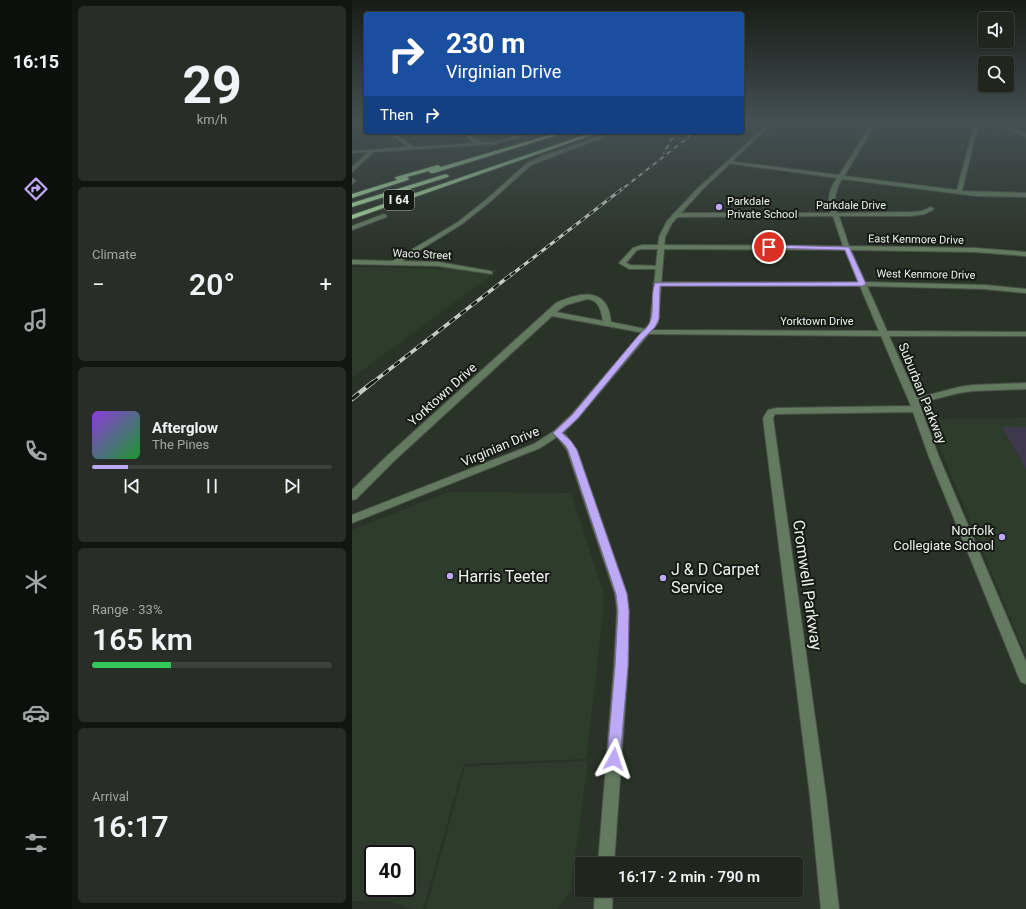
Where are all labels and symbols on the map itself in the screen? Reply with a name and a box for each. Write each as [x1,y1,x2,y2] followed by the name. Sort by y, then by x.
[384,190,414,210] road number: I 64
[727,195,797,221] place label: Parkdale Private School
[816,199,886,212] street label: Parkdale Drive
[714,202,724,212] marker: Parkdale Private School
[752,230,786,264] pin
[868,232,964,247] street label: East Kenmore Drive
[392,246,452,263] street label: Waco Street
[876,267,976,282] street label: West Kenmore Drive
[780,315,854,328] street label: Yorktown Drive
[895,340,950,446] street label: Suburban Parkway
[405,360,480,429] street label: Yorktown Drive
[459,423,542,470] street label: Virginian Drive
[789,519,826,652] street label: Cromwell Parkway
[893,523,994,553] place label: Norfolk Collegiate School
[997,532,1007,542] marker: Norfolk Collegiate School
[671,560,759,597] place label: J & D Carpet Service
[458,567,550,586] place label: Harris Teeter
[445,571,455,581] marker: Harris Teeter
[658,573,668,583] marker: J & D Carpet Service
[593,738,635,780] position arrow
[364,845,416,897] speed limit sign: 40

